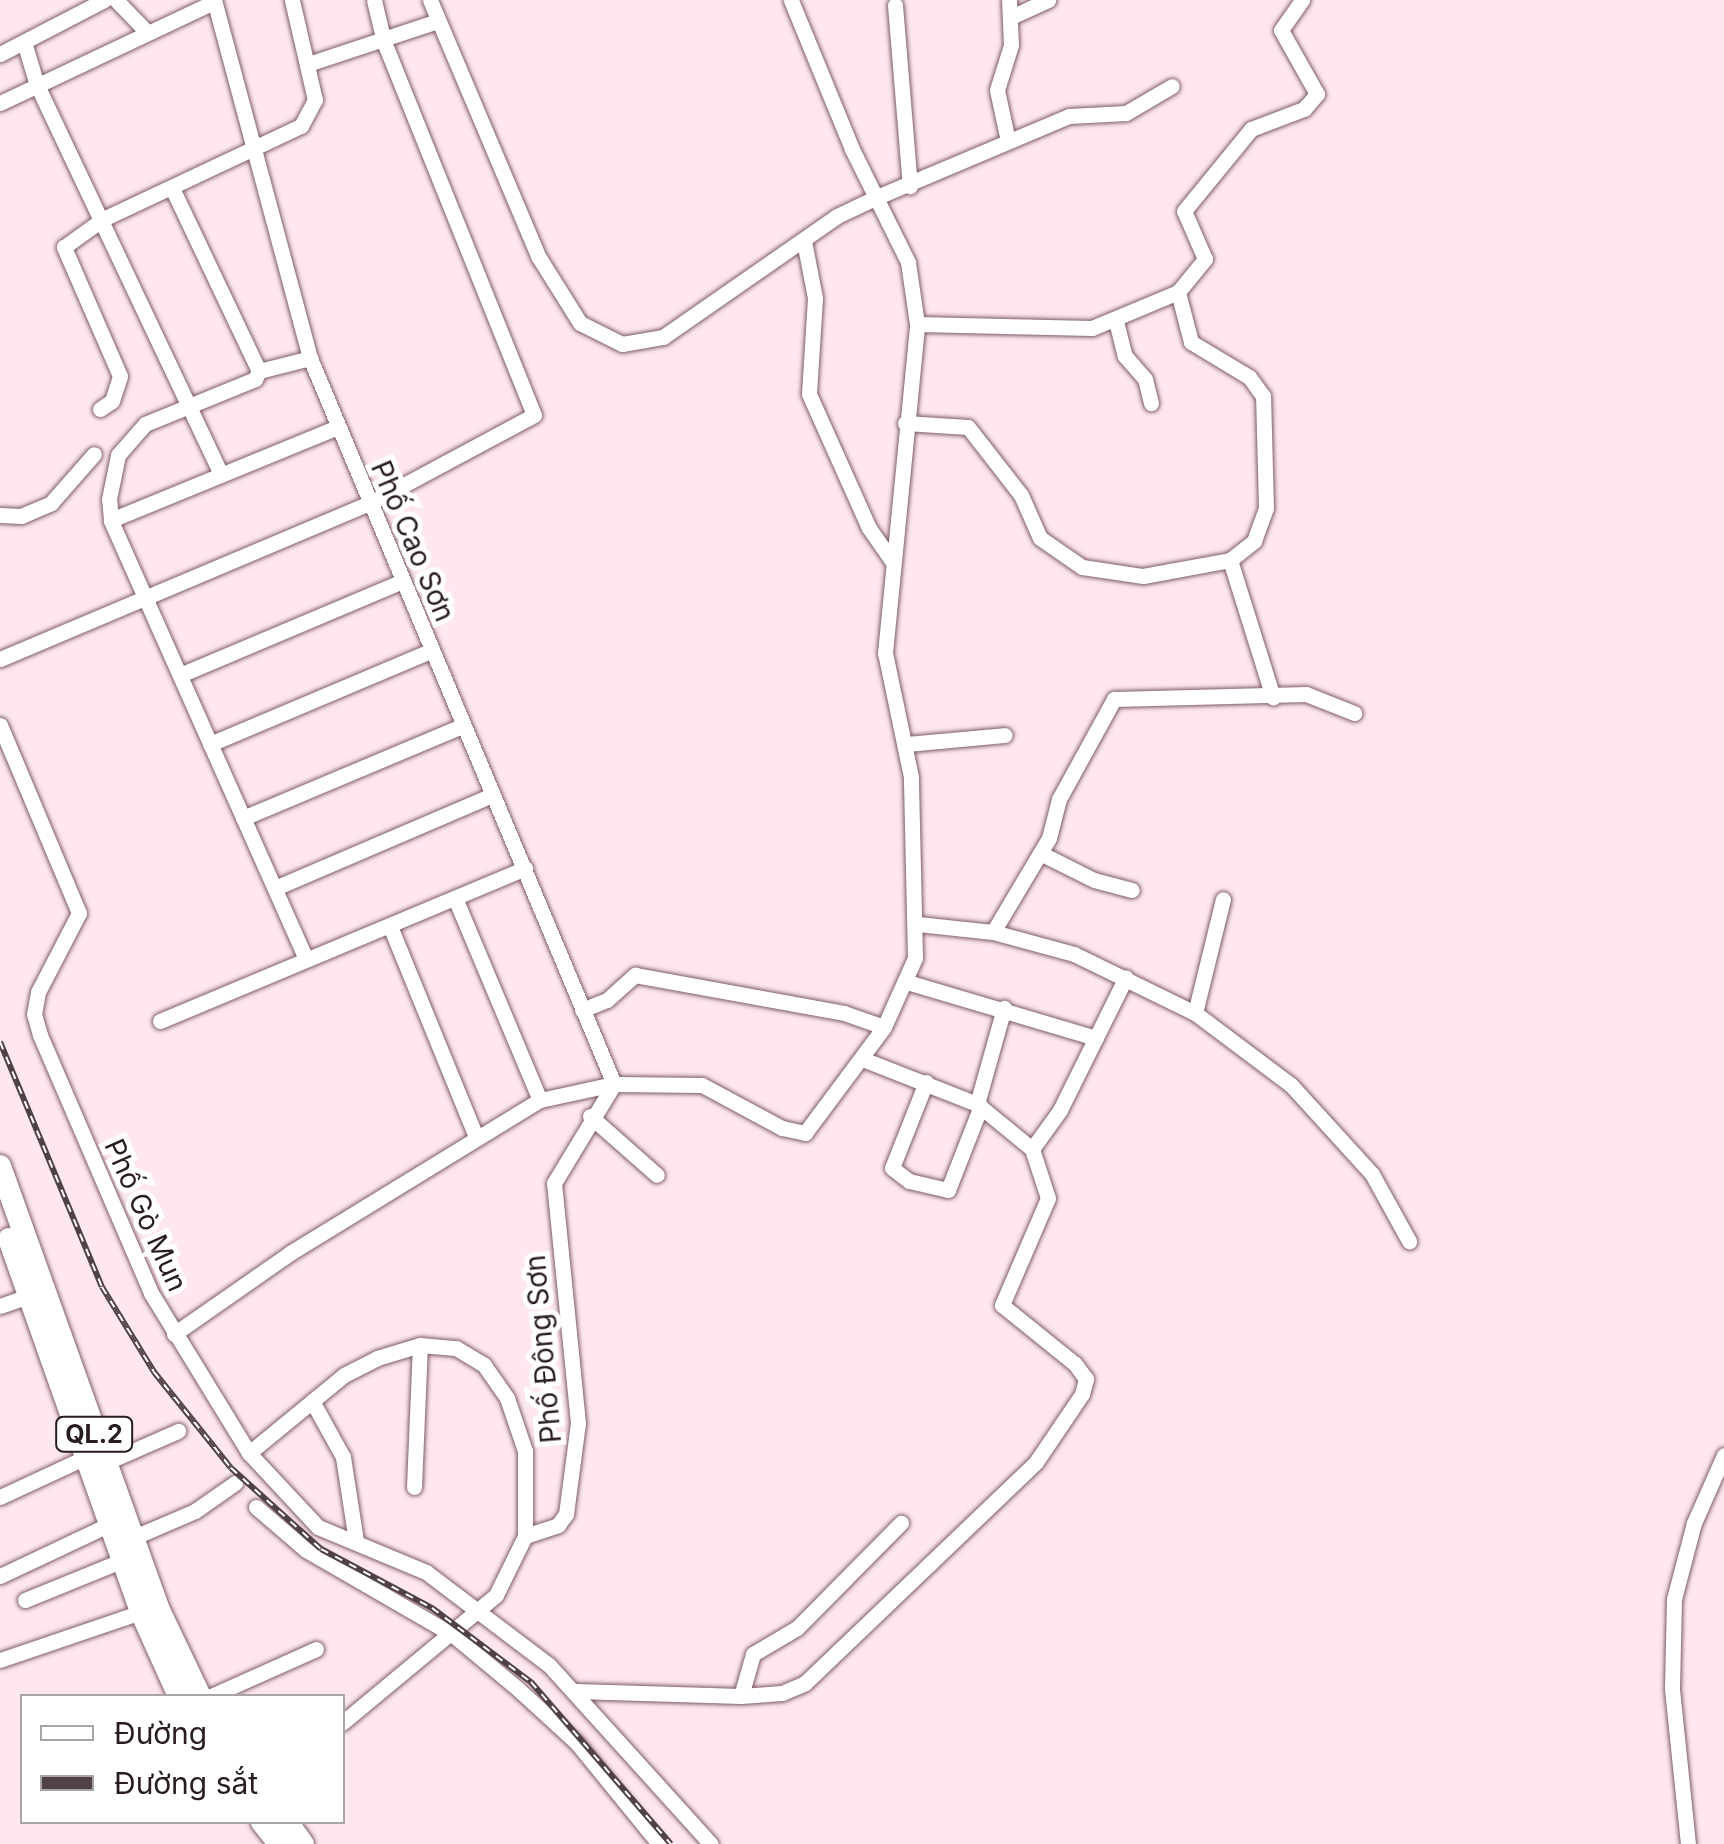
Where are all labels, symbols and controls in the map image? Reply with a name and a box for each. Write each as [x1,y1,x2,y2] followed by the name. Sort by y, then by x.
[364,456,462,626] street label: Phố Cao Sơn
[97,1134,195,1296] street label: Phố Gò Mun
[518,1253,568,1445] street label: Phố Đông Sơn
[54,1414,134,1454] road number: QL.2
[20,1694,345,1824] legend
[114,1715,207,1751] text: Đường
[114,1765,258,1801] text: Đường sắt

